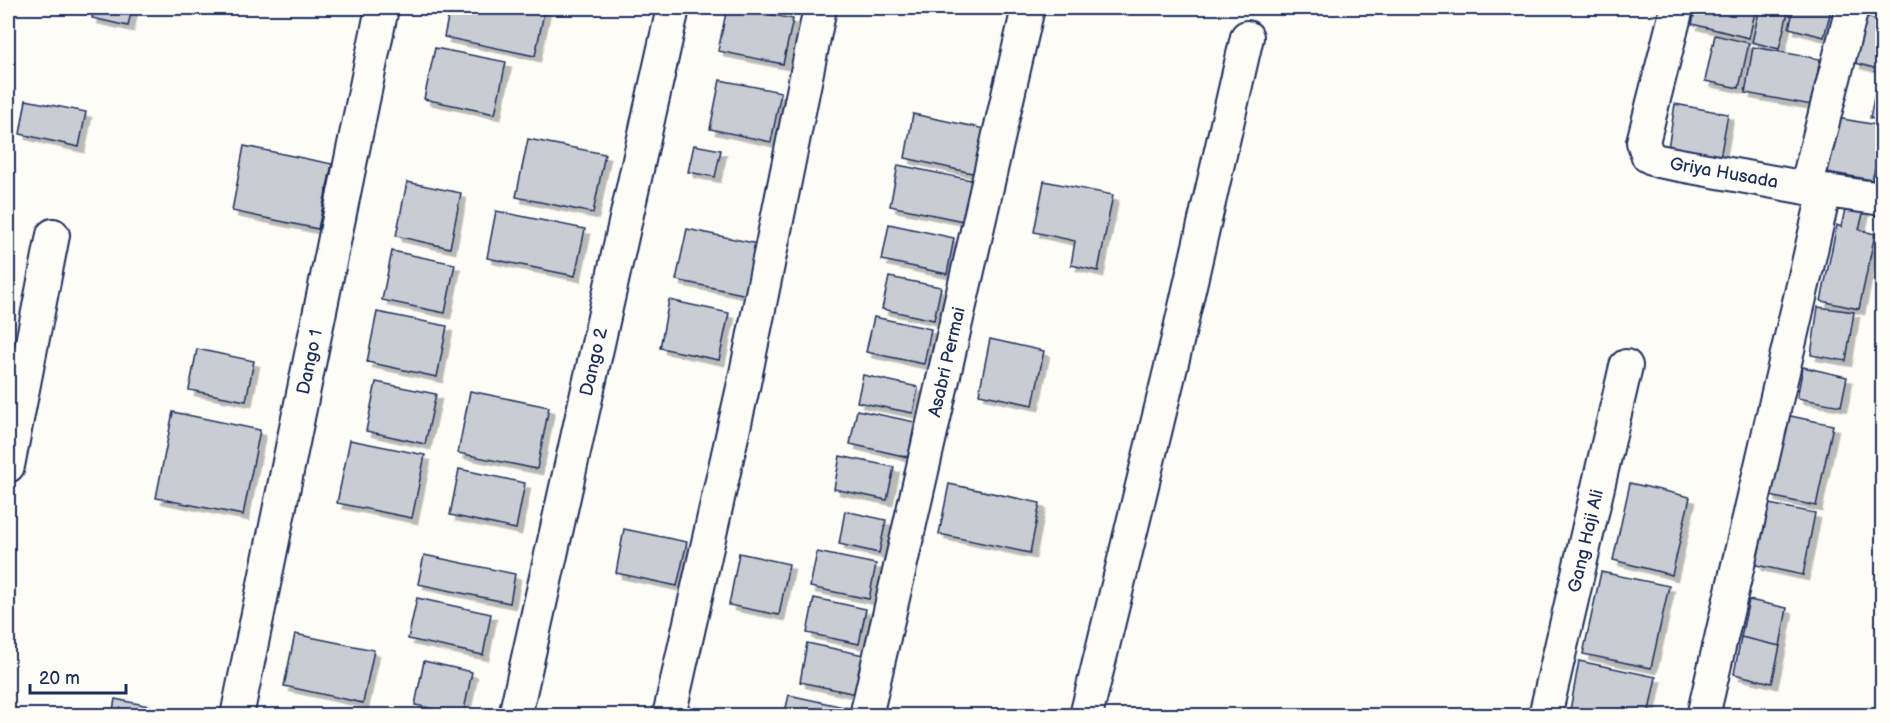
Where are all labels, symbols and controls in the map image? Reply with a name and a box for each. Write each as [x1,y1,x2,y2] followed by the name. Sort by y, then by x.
[1668,153,1780,193] street label: Griya Husada
[924,305,970,419] street label: Asabri Permai
[576,325,612,398] street label: Dango 2
[293,328,327,396] street label: Dango 1
[1564,487,1608,595] street label: Gang Haji Ali
[30,657,126,695] scale bar
[39,668,80,689] text: 20 m

